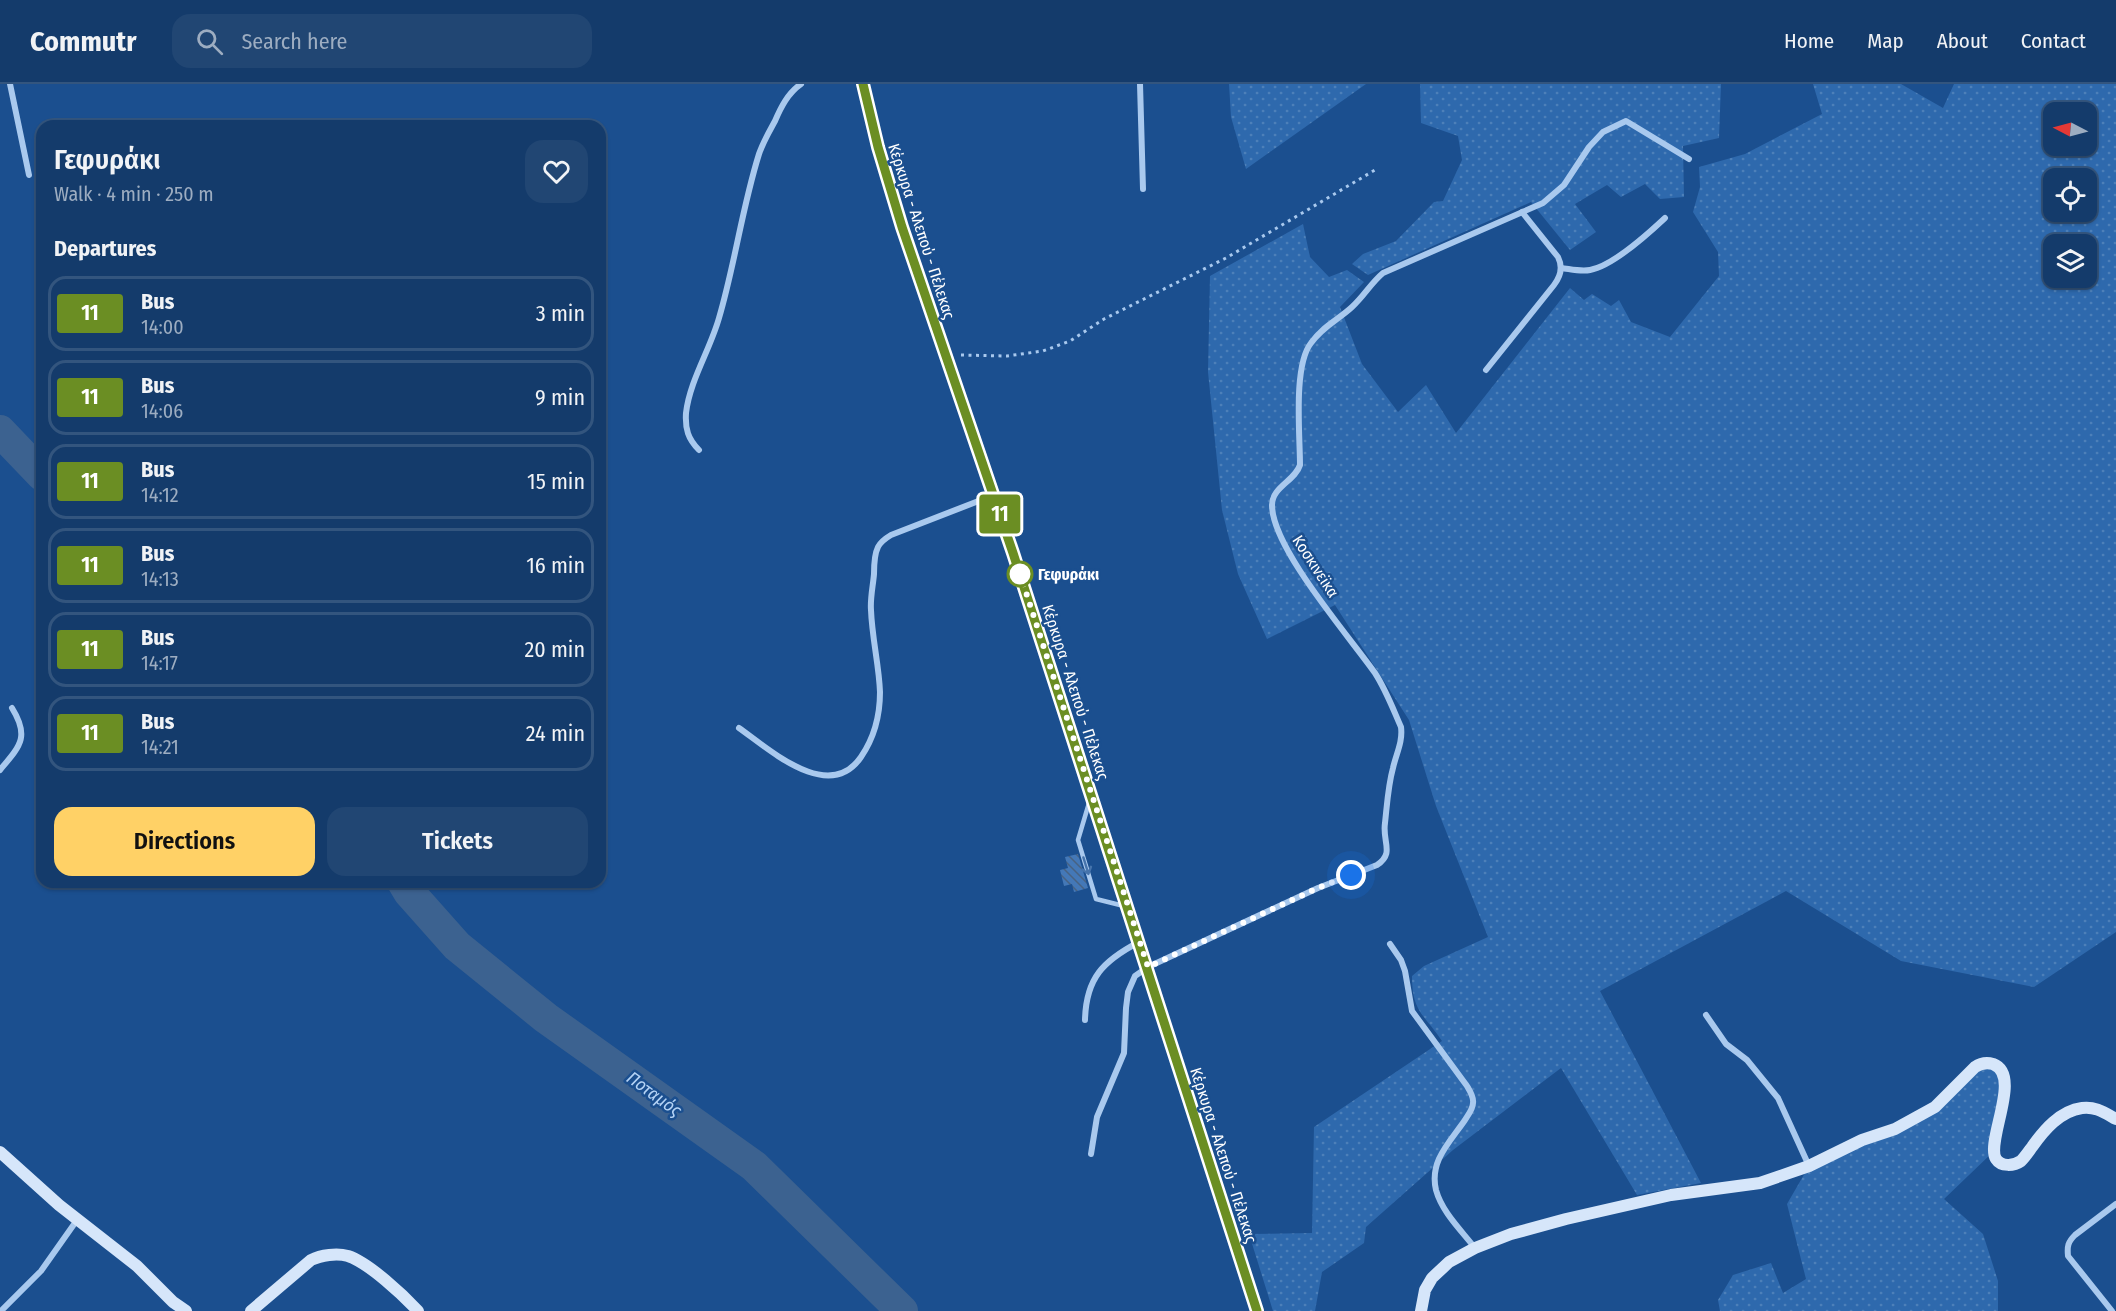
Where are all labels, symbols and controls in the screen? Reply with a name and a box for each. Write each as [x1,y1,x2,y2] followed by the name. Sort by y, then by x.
[172,14,592,68] search box
[30,25,136,58] text: Commutr
[193,25,226,58] icon: search
[241,28,347,55] text: Search here
[1784,28,1834,54] text: Home
[1867,28,1904,54] text: Map
[1937,28,1988,54] text: About
[2021,28,2086,54] text: Contact
[2043,102,2097,156] north arrow
[2043,102,2097,288] map controls
[525,140,588,203] button: heart
[884,141,959,322] street label: Κέρκυρα - Αλεπού - Πέλεκας
[54,143,161,176] text: Γεφυράκι
[2043,168,2097,222] button: locate
[54,182,214,206] text: Walk · 4 min · 250 m
[2043,234,2097,288] button: layers
[54,235,156,262] text: Departures
[141,288,174,315] text: Bus
[81,300,99,326] text: 11
[536,300,585,327] text: 3 min
[141,315,184,339] text: 14:00
[141,372,174,399] text: Bus
[81,384,99,410] text: 11
[535,384,585,411] text: 9 min
[141,399,183,423] text: 14:06
[141,456,174,483] text: Bus
[81,468,99,494] text: 11
[527,468,585,495] text: 15 min
[141,483,179,507] text: 14:12
[973,494,1027,534] line badge: 11
[991,501,1009,527] text: 11
[1288,532,1343,601] street label: Κοσκινεϊκα
[141,540,174,567] text: Bus
[81,552,99,578] text: 11
[526,552,585,579] text: 16 min
[1007,561,1033,587] marker: Γεφυράκι
[1038,565,1099,584] place label: Γεφυράκι
[141,567,179,591] text: 14:13
[1038,602,1113,783] street label: Κέρκυρα - Αλεπού - Πέλεκας
[141,624,174,651] text: Bus
[81,636,99,662] text: 11
[525,636,585,663] text: 20 min
[141,651,178,675] text: 14:17
[141,708,174,735] text: Bus
[81,720,99,746] text: 11
[526,720,585,747] text: 24 min
[141,735,179,759] text: 14:21
[54,807,315,876] button: Directions
[327,807,588,876] button: Tickets
[1081,856,1092,875] one-way arrow
[1336,860,1366,890] your location
[1186,1065,1261,1246] street label: Κέρκυρα - Αλεπού - Πέλεκας
[622,1067,686,1122] water label: Ποταμός

